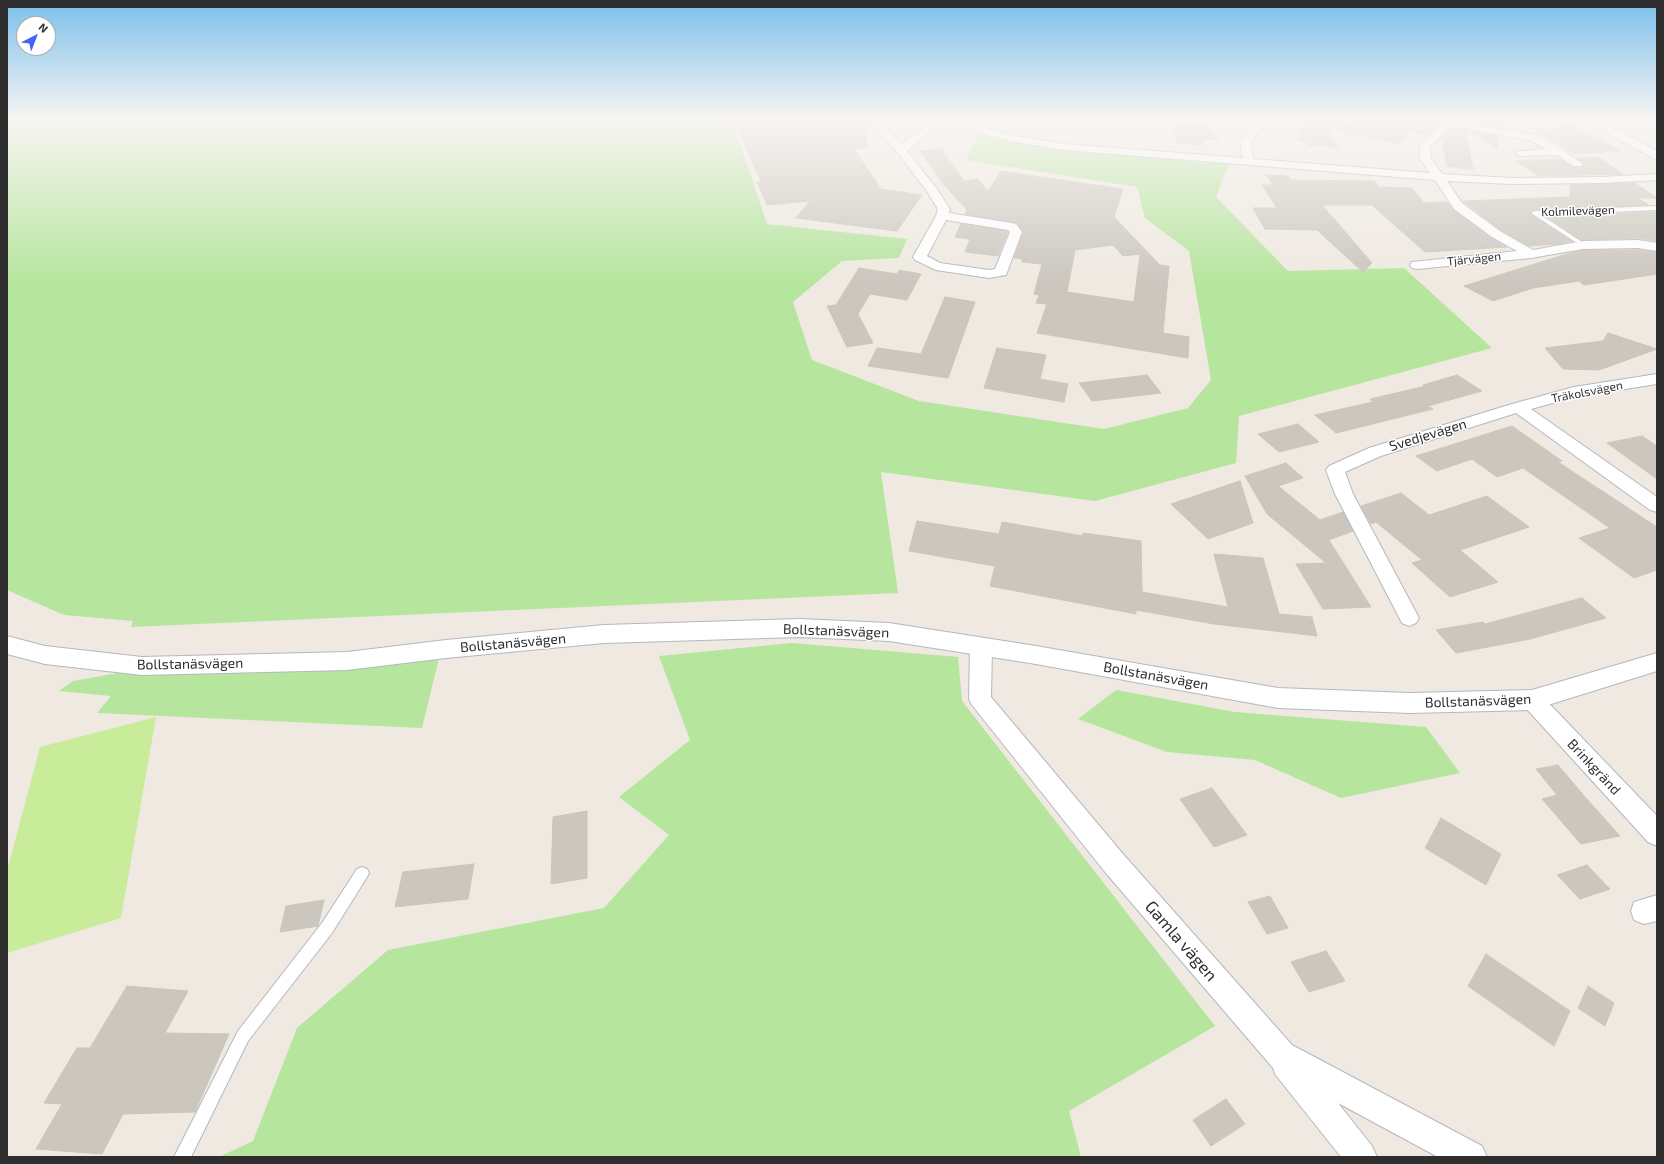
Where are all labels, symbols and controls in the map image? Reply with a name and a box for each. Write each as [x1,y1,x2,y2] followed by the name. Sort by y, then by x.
[16,16,56,56] north arrow
[36,20,51,35] text: N
[1541,203,1615,219] street label: Kolmilevägen
[1446,249,1502,269] street label: Tjärvägen
[1550,378,1624,406] street label: Träkolsvägen
[1387,415,1469,455] street label: Svedjevägen
[783,621,889,641] street label: Bollstanäsvägen
[459,630,567,656] street label: Bollstanäsvägen
[137,655,243,673] street label: Bollstanäsvägen
[1102,658,1210,694] street label: Bollstanäsvägen
[1425,691,1531,711] street label: Bollstanäsvägen
[1564,736,1624,798] street label: Brinkgränd
[1141,897,1221,985] street label: Gamla vägen

